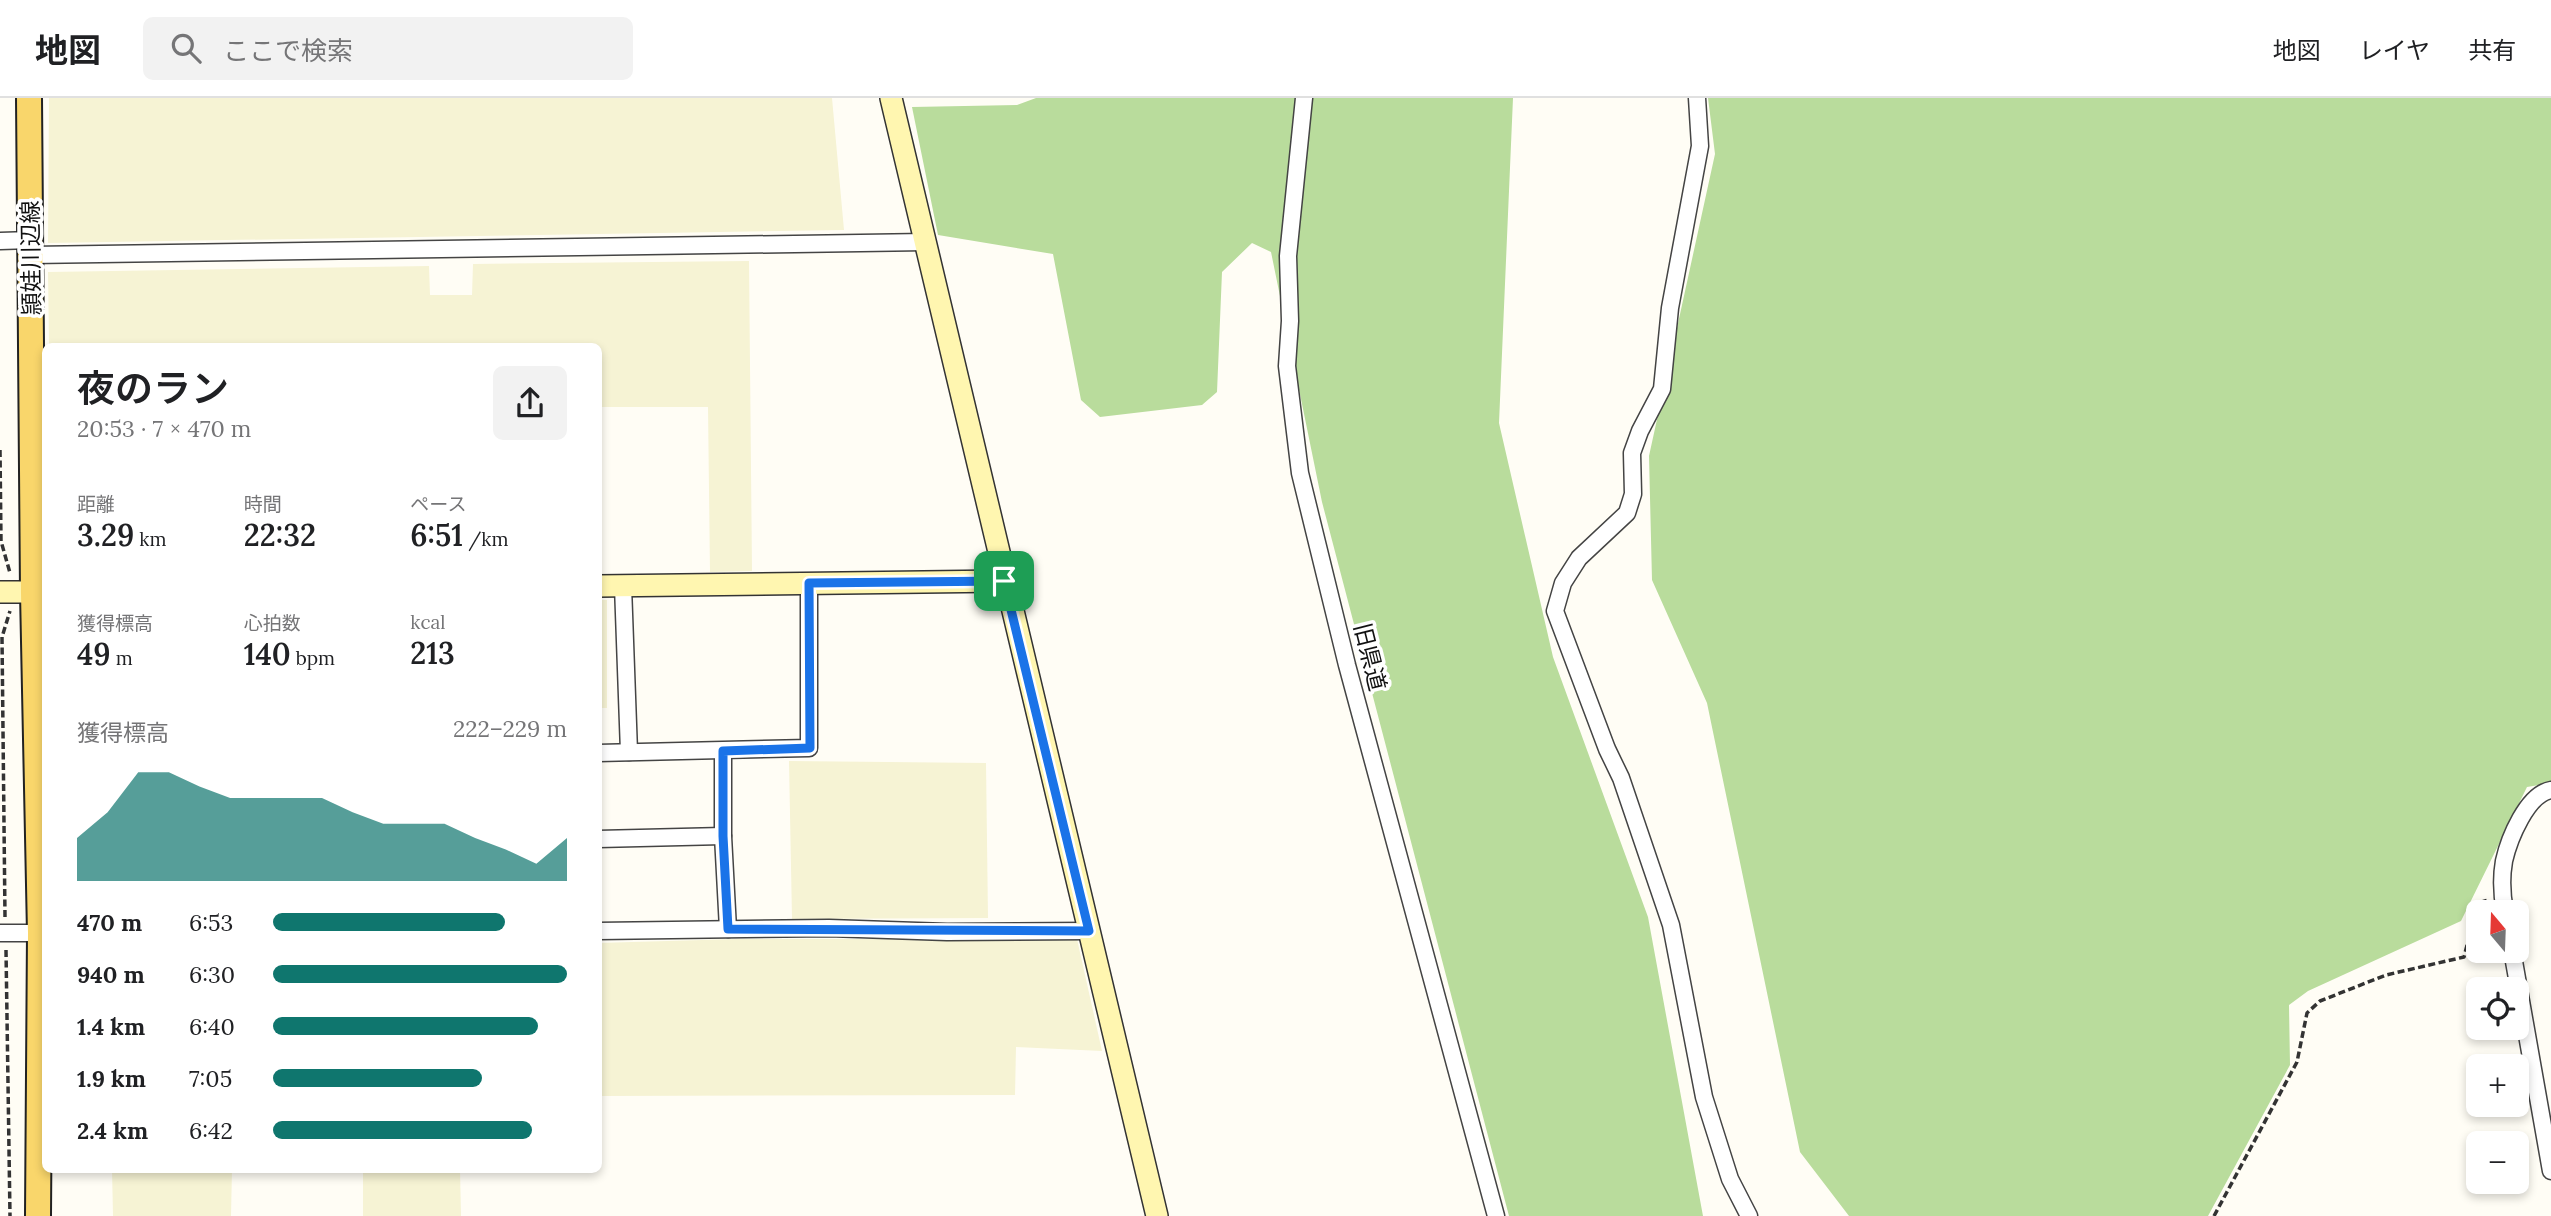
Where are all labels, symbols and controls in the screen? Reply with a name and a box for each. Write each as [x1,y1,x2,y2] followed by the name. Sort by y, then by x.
[143,17,633,80] search box
[35,29,101,71] text: 地図
[167,29,205,67] icon: search
[223,34,353,67] text: ここで検索
[2273,35,2321,66] text: 地図
[2359,35,2430,66] text: レイヤ
[2468,35,2516,66] text: 共有
[15,200,46,316] street label: 頴娃川辺線
[77,364,229,412] text: 夜のラン
[493,366,567,440] button: share
[77,414,251,443] text: 20:53 · 7 × 470 m
[77,492,115,516] text: 距離
[244,492,282,516] text: 時間
[410,492,466,516] text: ペース
[77,516,134,554] text: 3.29
[244,516,316,554] text: 22:32
[410,516,463,554] text: 6:51
[134,527,166,551] text: km
[463,527,508,551] text: /km
[974,551,1034,611] pin
[985,562,1023,600] icon: arrive
[410,610,445,634] text: kcal
[77,611,153,635] text: 獲得標高
[244,611,301,635] text: 心拍数
[1348,620,1393,694] street label: 旧県道
[410,634,455,672] text: 213
[77,635,111,673] text: 49
[244,635,291,673] text: 140
[111,646,133,670] text: m
[291,646,335,670] text: bpm
[453,714,567,743] text: 222–229 m
[77,718,169,747] text: 獲得標高
[2466,900,2529,962] north arrow
[2466,900,2529,1194] map controls
[77,908,142,937] text: 470 m
[189,908,233,937] text: 6:53
[77,960,145,989] text: 940 m
[189,960,235,989] text: 6:30
[2466,977,2529,1040] button: locate
[77,1012,145,1041] text: 1.4 km
[189,1012,235,1041] text: 6:40
[2466,1054,2529,1117] button: +
[77,1064,146,1093] text: 1.9 km
[189,1064,232,1093] text: 7:05
[77,1116,148,1145] text: 2.4 km
[189,1116,233,1145] text: 6:42
[2466,1131,2529,1194] button: −

